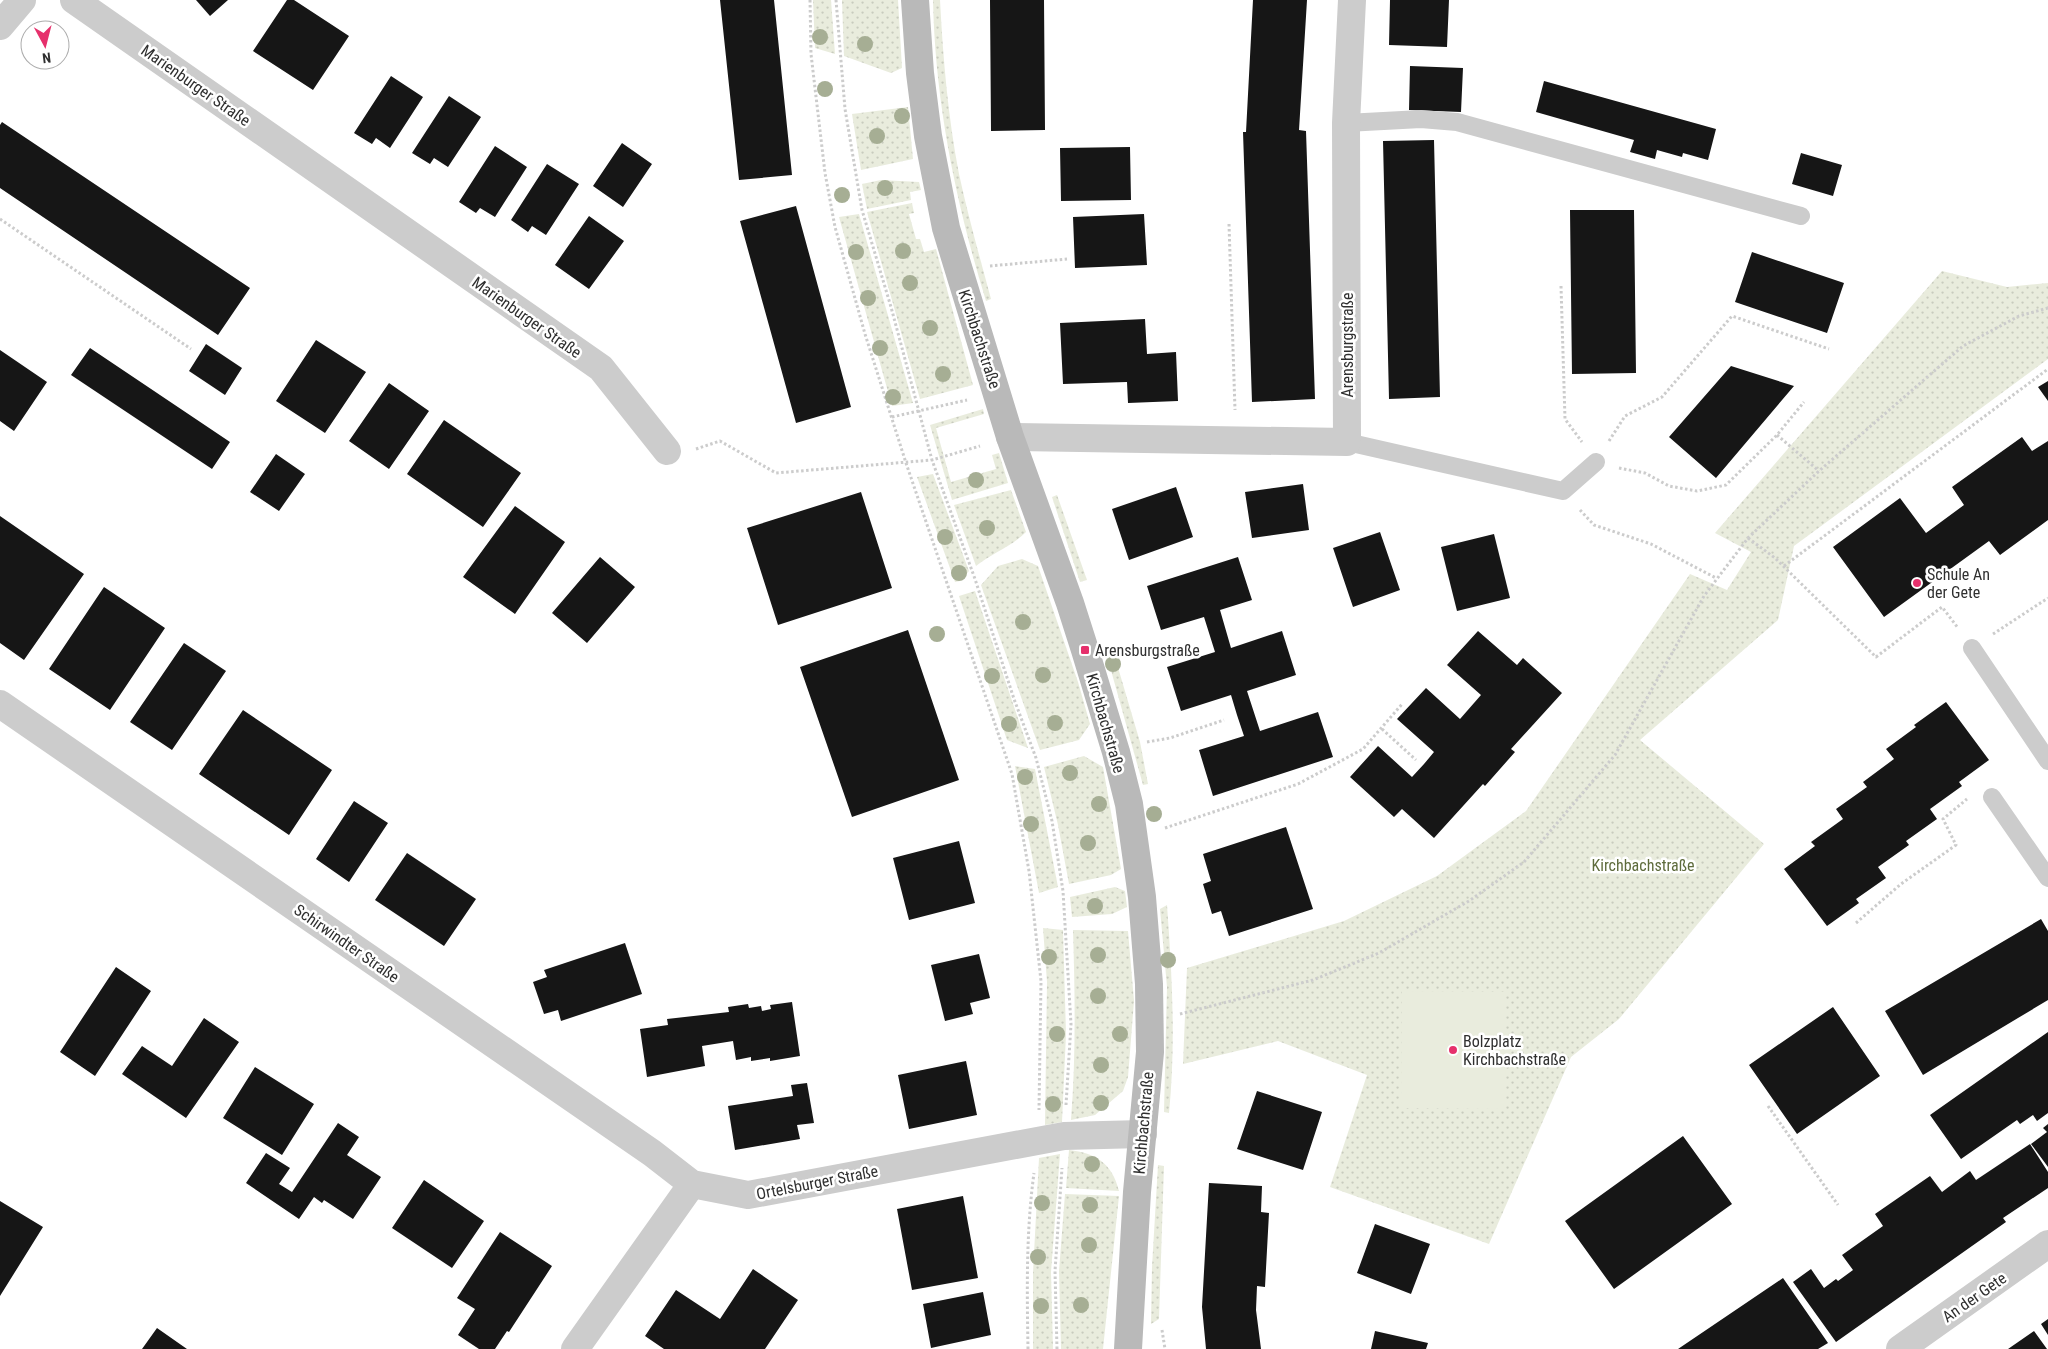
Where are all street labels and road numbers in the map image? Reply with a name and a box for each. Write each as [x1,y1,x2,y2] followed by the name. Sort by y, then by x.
[137,41,254,130] street label: Marienburger Straße
[468,273,585,362] street label: Marienburger Straße
[955,287,1004,391] street label: Kirchbachstraße
[1338,293,1357,397] street label: Arensburgstraße
[1082,671,1129,775] street label: Kirchbachstraße
[291,900,403,987] street label: Schirwindter Straße
[1130,1071,1157,1175] street label: Kirchbachstraße
[755,1161,880,1204] street label: Ortelsburger Straße
[1939,1268,2010,1326] street label: An der Gete

